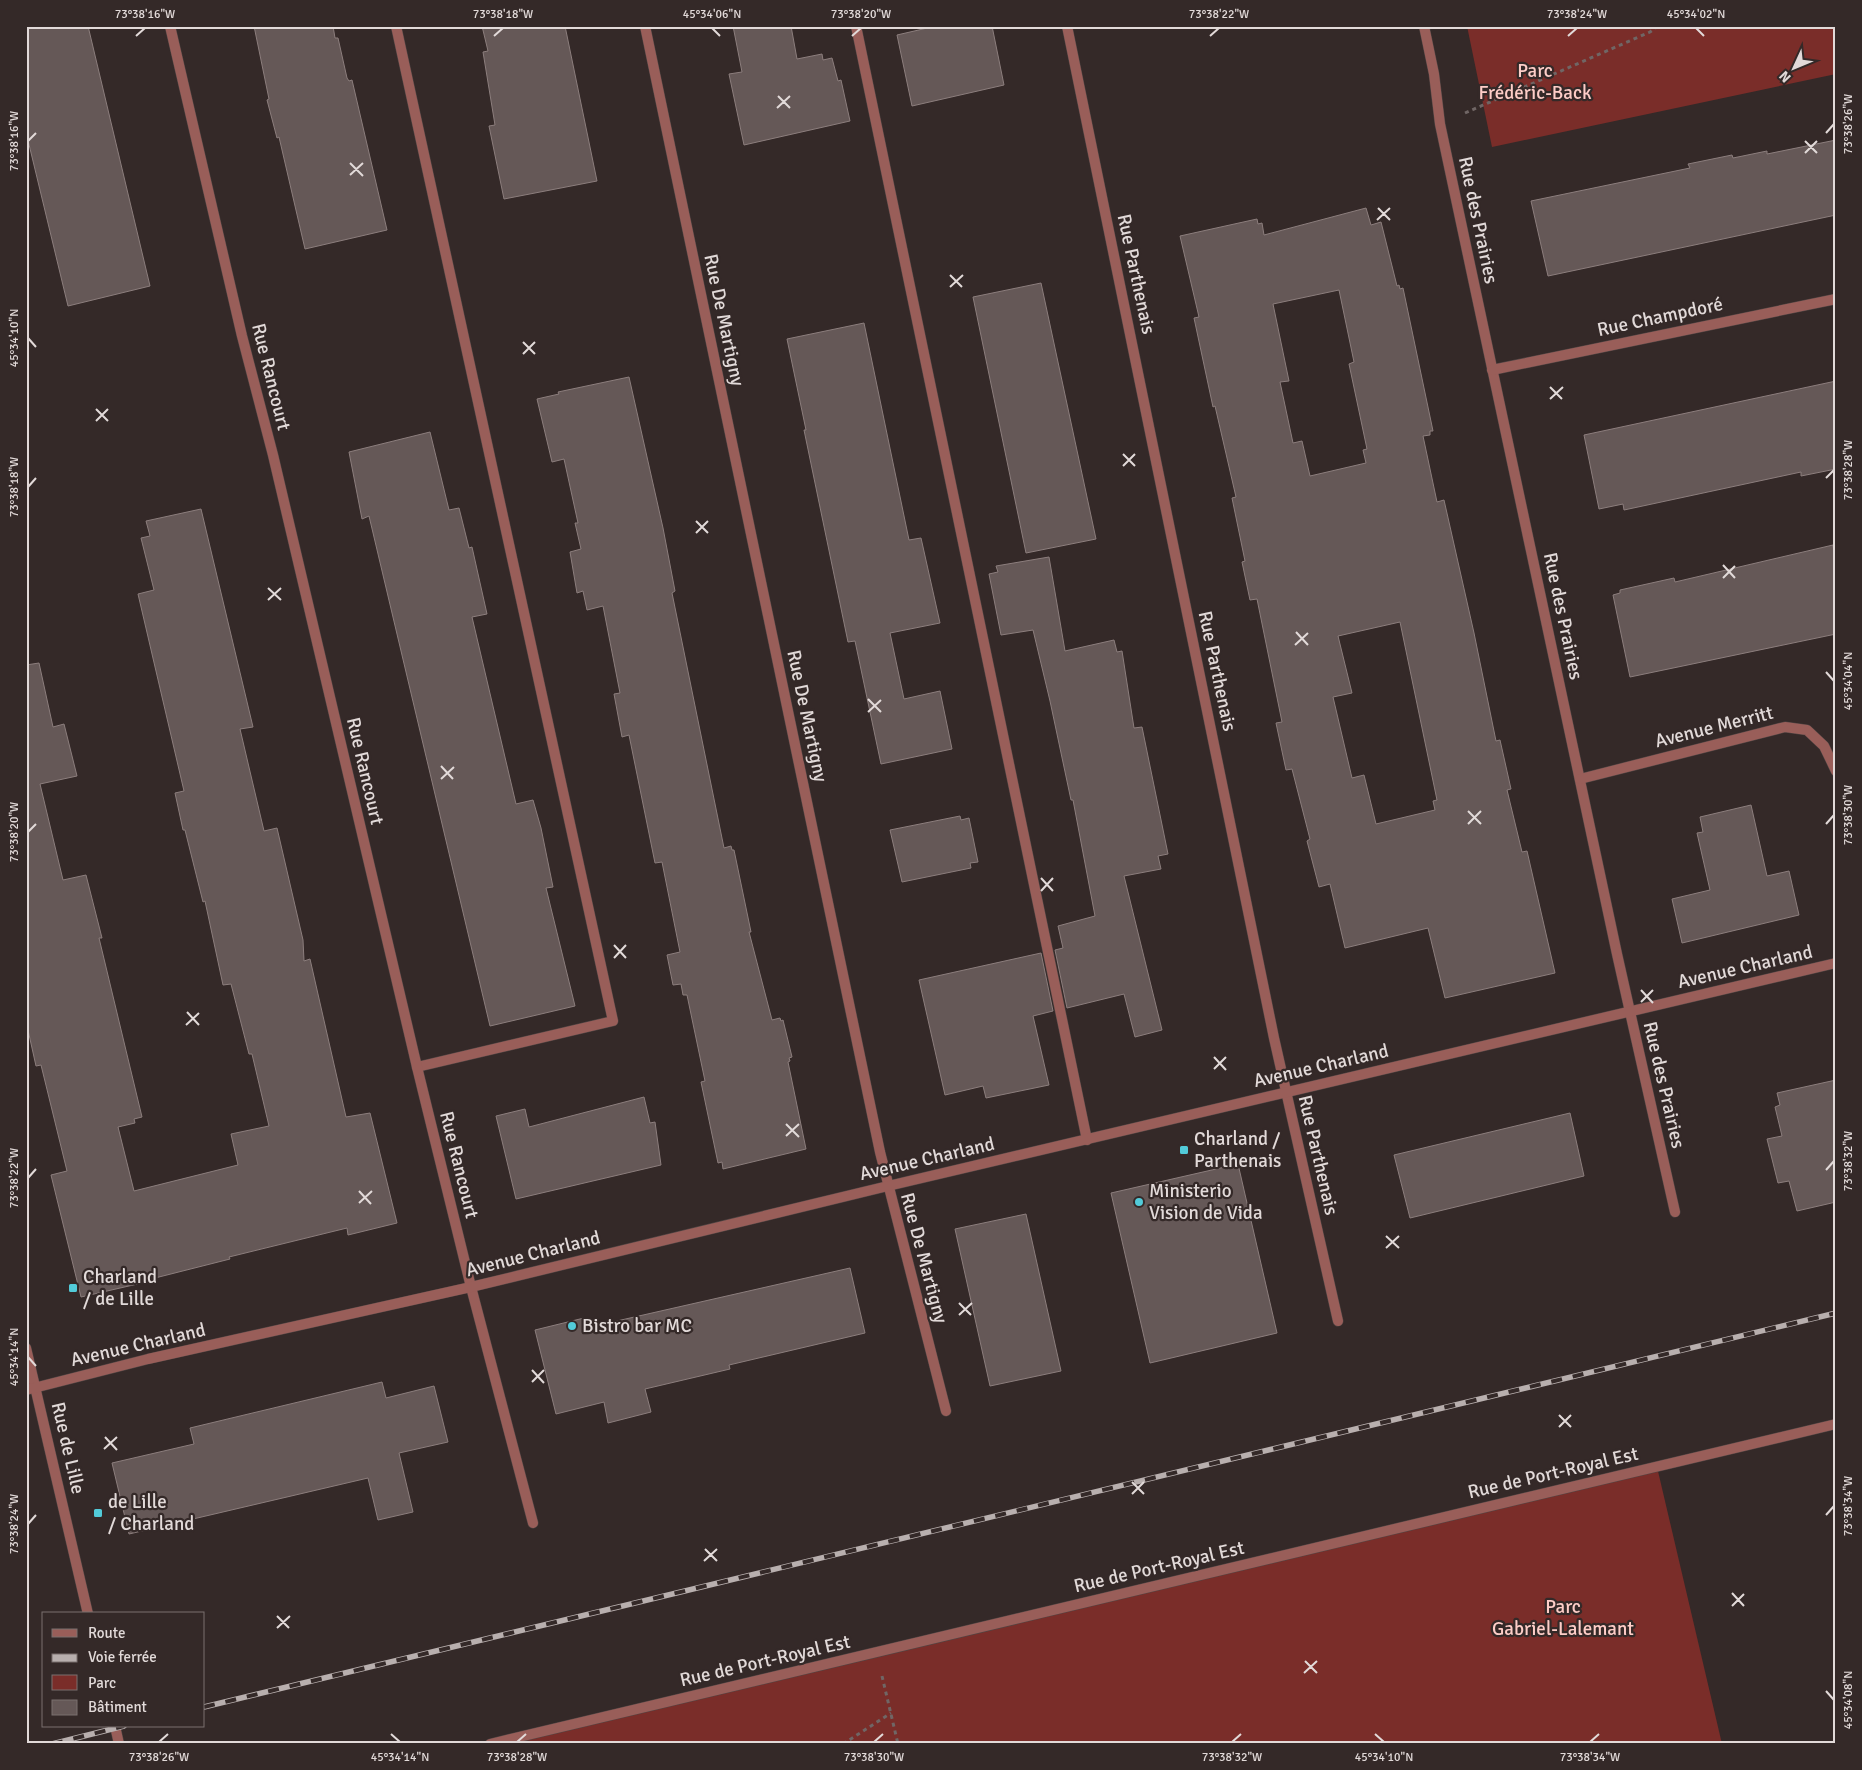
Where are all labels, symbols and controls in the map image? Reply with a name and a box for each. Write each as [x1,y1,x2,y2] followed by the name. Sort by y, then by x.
[115,7,175,22] text: 73°38'16"W
[473,7,533,22] text: 73°38'18"W
[683,7,741,22] text: 45°34'06"N
[831,7,891,22] text: 73°38'20"W
[1189,7,1249,22] text: 73°38'22"W
[1547,7,1607,22] text: 73°38'24"W
[1667,7,1725,22] text: 45°34'02"N
[1770,42,1820,92] north arrow
[1479,59,1592,105] park label: Parc Frédéric-Back
[1776,67,1795,86] text: N
[1841,94,1856,154] text: 73°38'26"W
[7,111,22,171] text: 73°38'16"W
[1453,154,1503,286] street label: Rue des Prairies
[1112,212,1160,336] street label: Rue Parthenais
[698,252,750,388] street label: Rue De Martigny
[1595,292,1725,342] street label: Rue Champdoré
[7,309,22,367] text: 45°34'10"N
[246,321,296,433] street label: Rue Rancourt
[1841,440,1856,500] text: 73°38'28"W
[7,457,22,517] text: 73°38'18"W
[1538,550,1588,682] street label: Rue des Prairies
[1193,609,1241,733] street label: Rue Parthenais
[781,648,833,784] street label: Rue De Martigny
[1841,652,1856,710] text: 45°34'04"N
[1652,701,1776,753] street label: Avenue Merritt
[341,715,389,827] street label: Rue Rancourt
[1841,785,1856,845] text: 73°38'30"W
[7,802,22,862] text: 73°38'20"W
[1675,940,1815,994] street label: Avenue Charland
[1638,1019,1690,1151] street label: Rue des Prairies
[1251,1039,1391,1093] street label: Avenue Charland
[1293,1093,1343,1217] street label: Rue Parthenais
[434,1109,484,1221] street label: Rue Rancourt
[1194,1127,1281,1173] place label: Charland / Parthenais
[1841,1131,1856,1191] text: 73°38'32"W
[857,1132,997,1186] street label: Avenue Charland
[1178,1144,1190,1156] marker: Charland / Parthenais
[7,1148,22,1208] text: 73°38'22"W
[1149,1179,1263,1225] place label: Ministerio Vision de Vida
[895,1190,953,1326] street label: Rue De Martigny
[1133,1196,1145,1208] marker: Ministerio Vision de Vida
[463,1226,603,1282] street label: Avenue Charland
[83,1265,157,1311] place label: Charland / de Lille
[67,1282,79,1294] marker: Charland / de Lille
[582,1314,692,1338] place label: Bistro bar MC
[68,1318,208,1372] street label: Avenue Charland
[566,1320,578,1332] marker: Bistro bar MC
[7,1328,22,1386] text: 45°34'14"N
[46,1400,90,1496] street label: Rue de Lille
[1465,1442,1641,1504] street label: Rue de Port-Royal Est
[1841,1476,1856,1536] text: 73°38'34"W
[108,1490,194,1536] place label: de Lille / Charland
[7,1494,22,1554] text: 73°38'24"W
[92,1507,104,1519] marker: de Lille / Charland
[1071,1536,1247,1598] street label: Rue de Port-Royal Est
[1492,1595,1634,1641] park label: Parc Gabriel-Lalemant
[42,1612,205,1728] legend
[88,1624,125,1642] text: Route
[677,1630,853,1692] street label: Rue de Port-Royal Est
[88,1648,157,1666] text: Voie ferrée
[1841,1671,1856,1729] text: 45°34'08"N
[88,1674,116,1692] text: Parc
[88,1698,147,1716] text: Bâtiment
[129,1750,189,1765] text: 73°38'26"W
[371,1750,429,1765] text: 45°34'14"N
[487,1750,547,1765] text: 73°38'28"W
[844,1750,904,1765] text: 73°38'30"W
[1202,1750,1262,1765] text: 73°38'32"W
[1355,1750,1413,1765] text: 45°34'10"N
[1560,1750,1620,1765] text: 73°38'34"W

